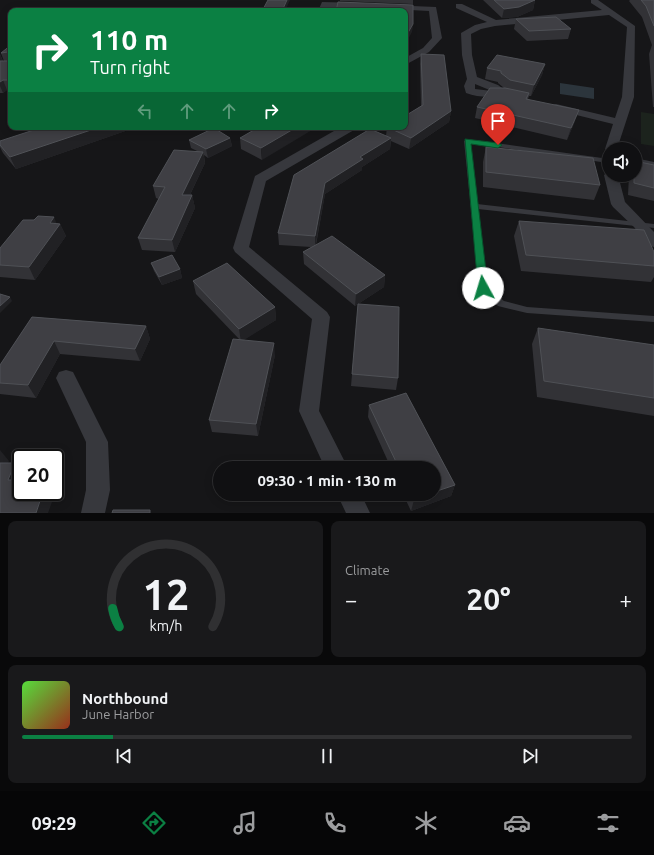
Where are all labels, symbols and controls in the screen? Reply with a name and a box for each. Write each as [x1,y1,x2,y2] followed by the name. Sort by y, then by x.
[24,24,76,76] icon: right
[90,24,168,55] text: 110 m
[90,57,170,77] text: Turn right
[134,100,156,122] icon: left
[176,100,198,122] icon: ahead
[218,100,240,122] icon: ahead
[260,100,282,122] icon: right
[481,104,515,145] pin
[487,110,509,132] icon: arrive
[602,142,642,182] map controls
[602,142,642,182] button: sound
[462,267,504,309] position arrow
[12,449,64,501] speed limit sign: 20
[258,472,396,489] text: 09:30 · 1 min · 130 m
[345,563,390,577] text: Climate
[142,571,189,618] text: 12
[466,582,511,616] text: 20°
[345,587,357,612] text: −
[620,587,632,612] text: +
[149,618,182,634] text: km/h
[82,690,168,707] text: Northbound
[82,707,154,721] text: June Harbor
[113,745,135,767] icon: previous
[316,745,338,767] icon: pause
[519,745,541,767] icon: next
[140,809,168,837] icon: directions
[231,809,259,837] icon: music
[321,809,349,837] icon: phone
[412,809,440,837] icon: climate
[503,809,531,837] icon: car
[594,809,622,837] icon: filters
[31,813,77,833] text: 09:29

